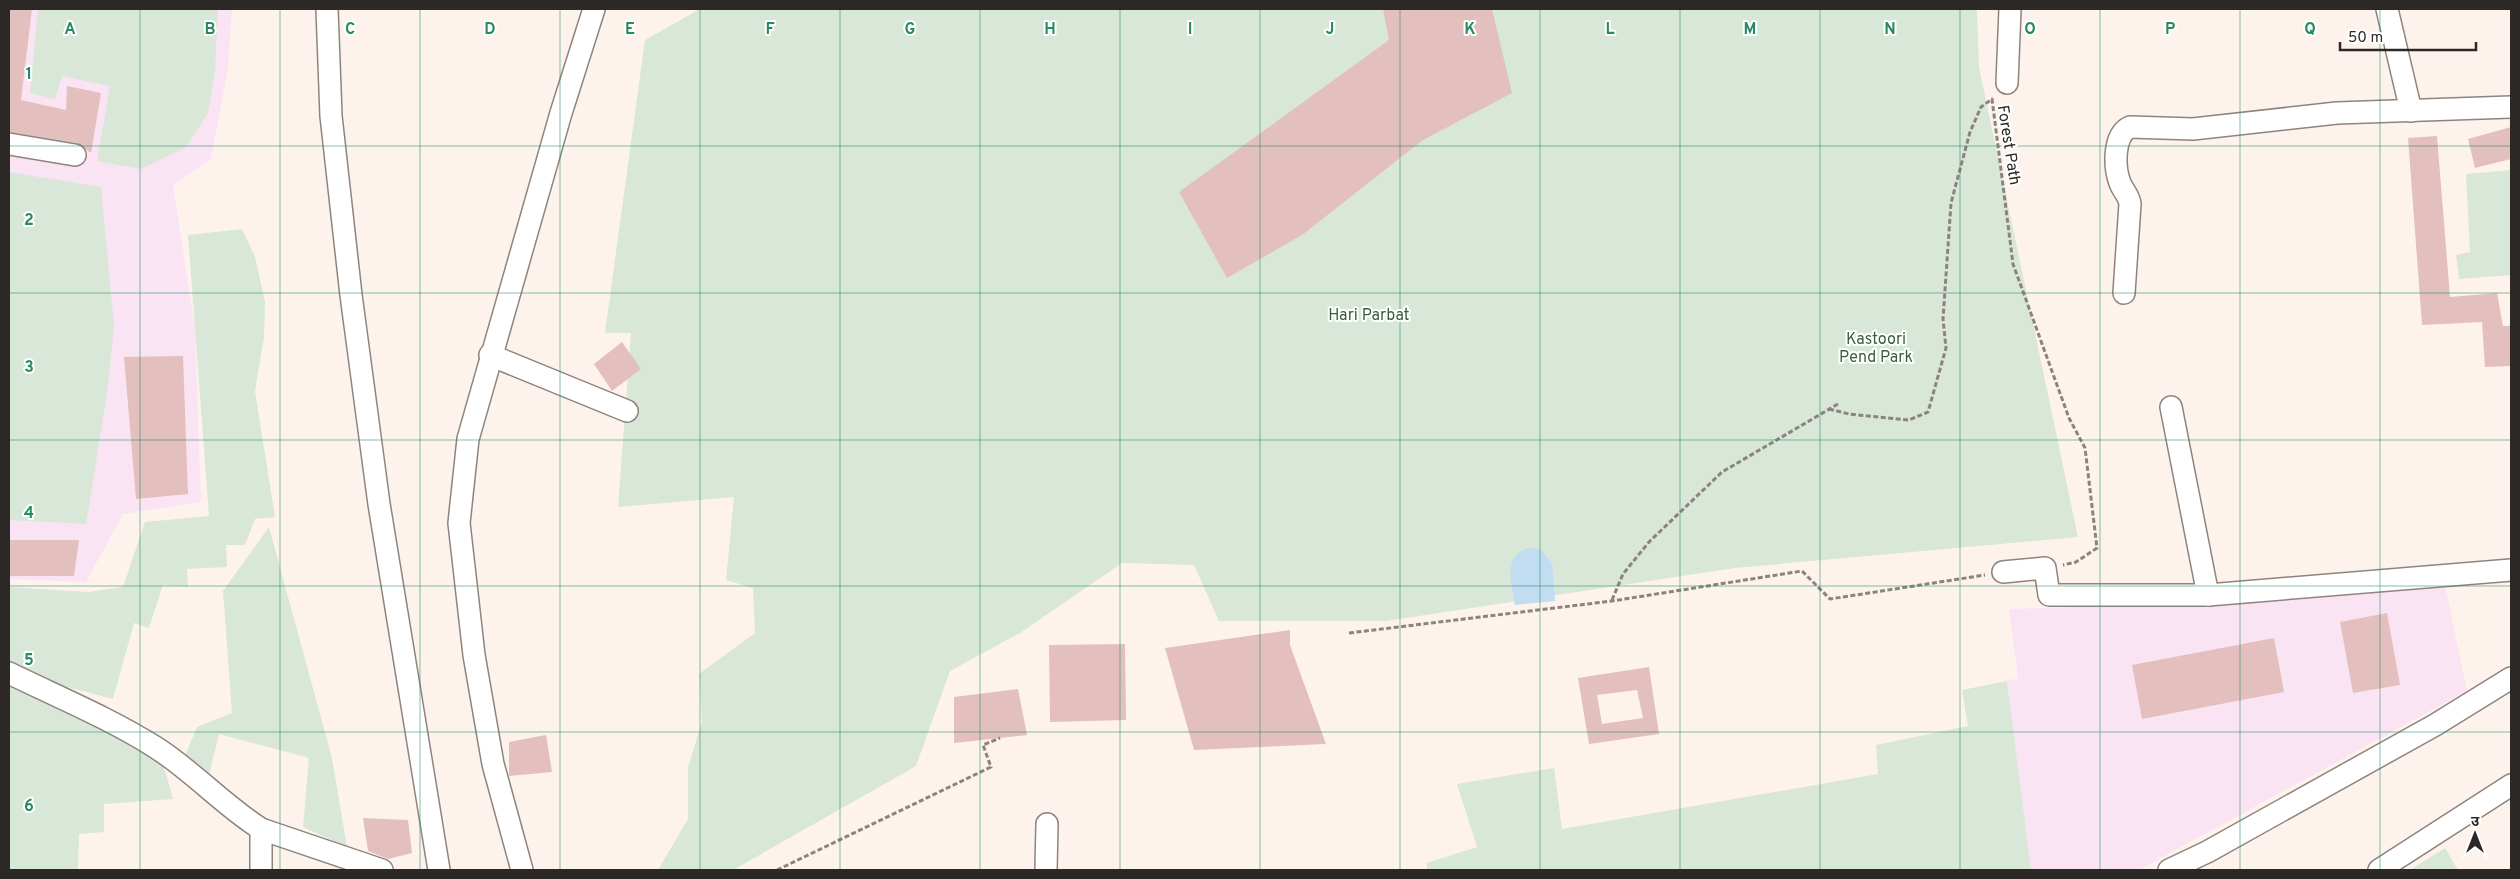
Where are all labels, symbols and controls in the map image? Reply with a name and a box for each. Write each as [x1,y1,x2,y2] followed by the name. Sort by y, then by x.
[64,20,76,40] text: A
[204,20,216,40] text: B
[345,20,355,40] text: C
[484,20,496,40] text: D
[625,20,635,40] text: E
[765,20,775,40] text: F
[905,20,915,40] text: G
[1044,20,1056,40] text: H
[1188,20,1192,40] text: I
[1326,20,1334,40] text: J
[1464,20,1476,40] text: K
[1605,20,1615,40] text: L
[1744,20,1756,40] text: M
[1884,20,1896,40] text: N
[2024,20,2036,40] text: O
[2165,20,2175,40] text: P
[2304,20,2316,40] text: Q
[2340,20,2476,52] scale bar
[2348,29,2383,48] text: 50 m
[26,65,32,85] text: 1
[1992,104,2024,187] street label: Forest Path
[24,211,34,231] text: 2
[1328,306,1410,326] park label: Hari Parbat
[1839,330,1913,368] park label: Kastoori Pend Park
[24,358,34,378] text: 3
[24,504,34,524] text: 4
[24,651,34,671] text: 5
[24,797,34,817] text: 6
[2450,809,2500,859] north arrow
[2471,814,2480,831] text: उ

